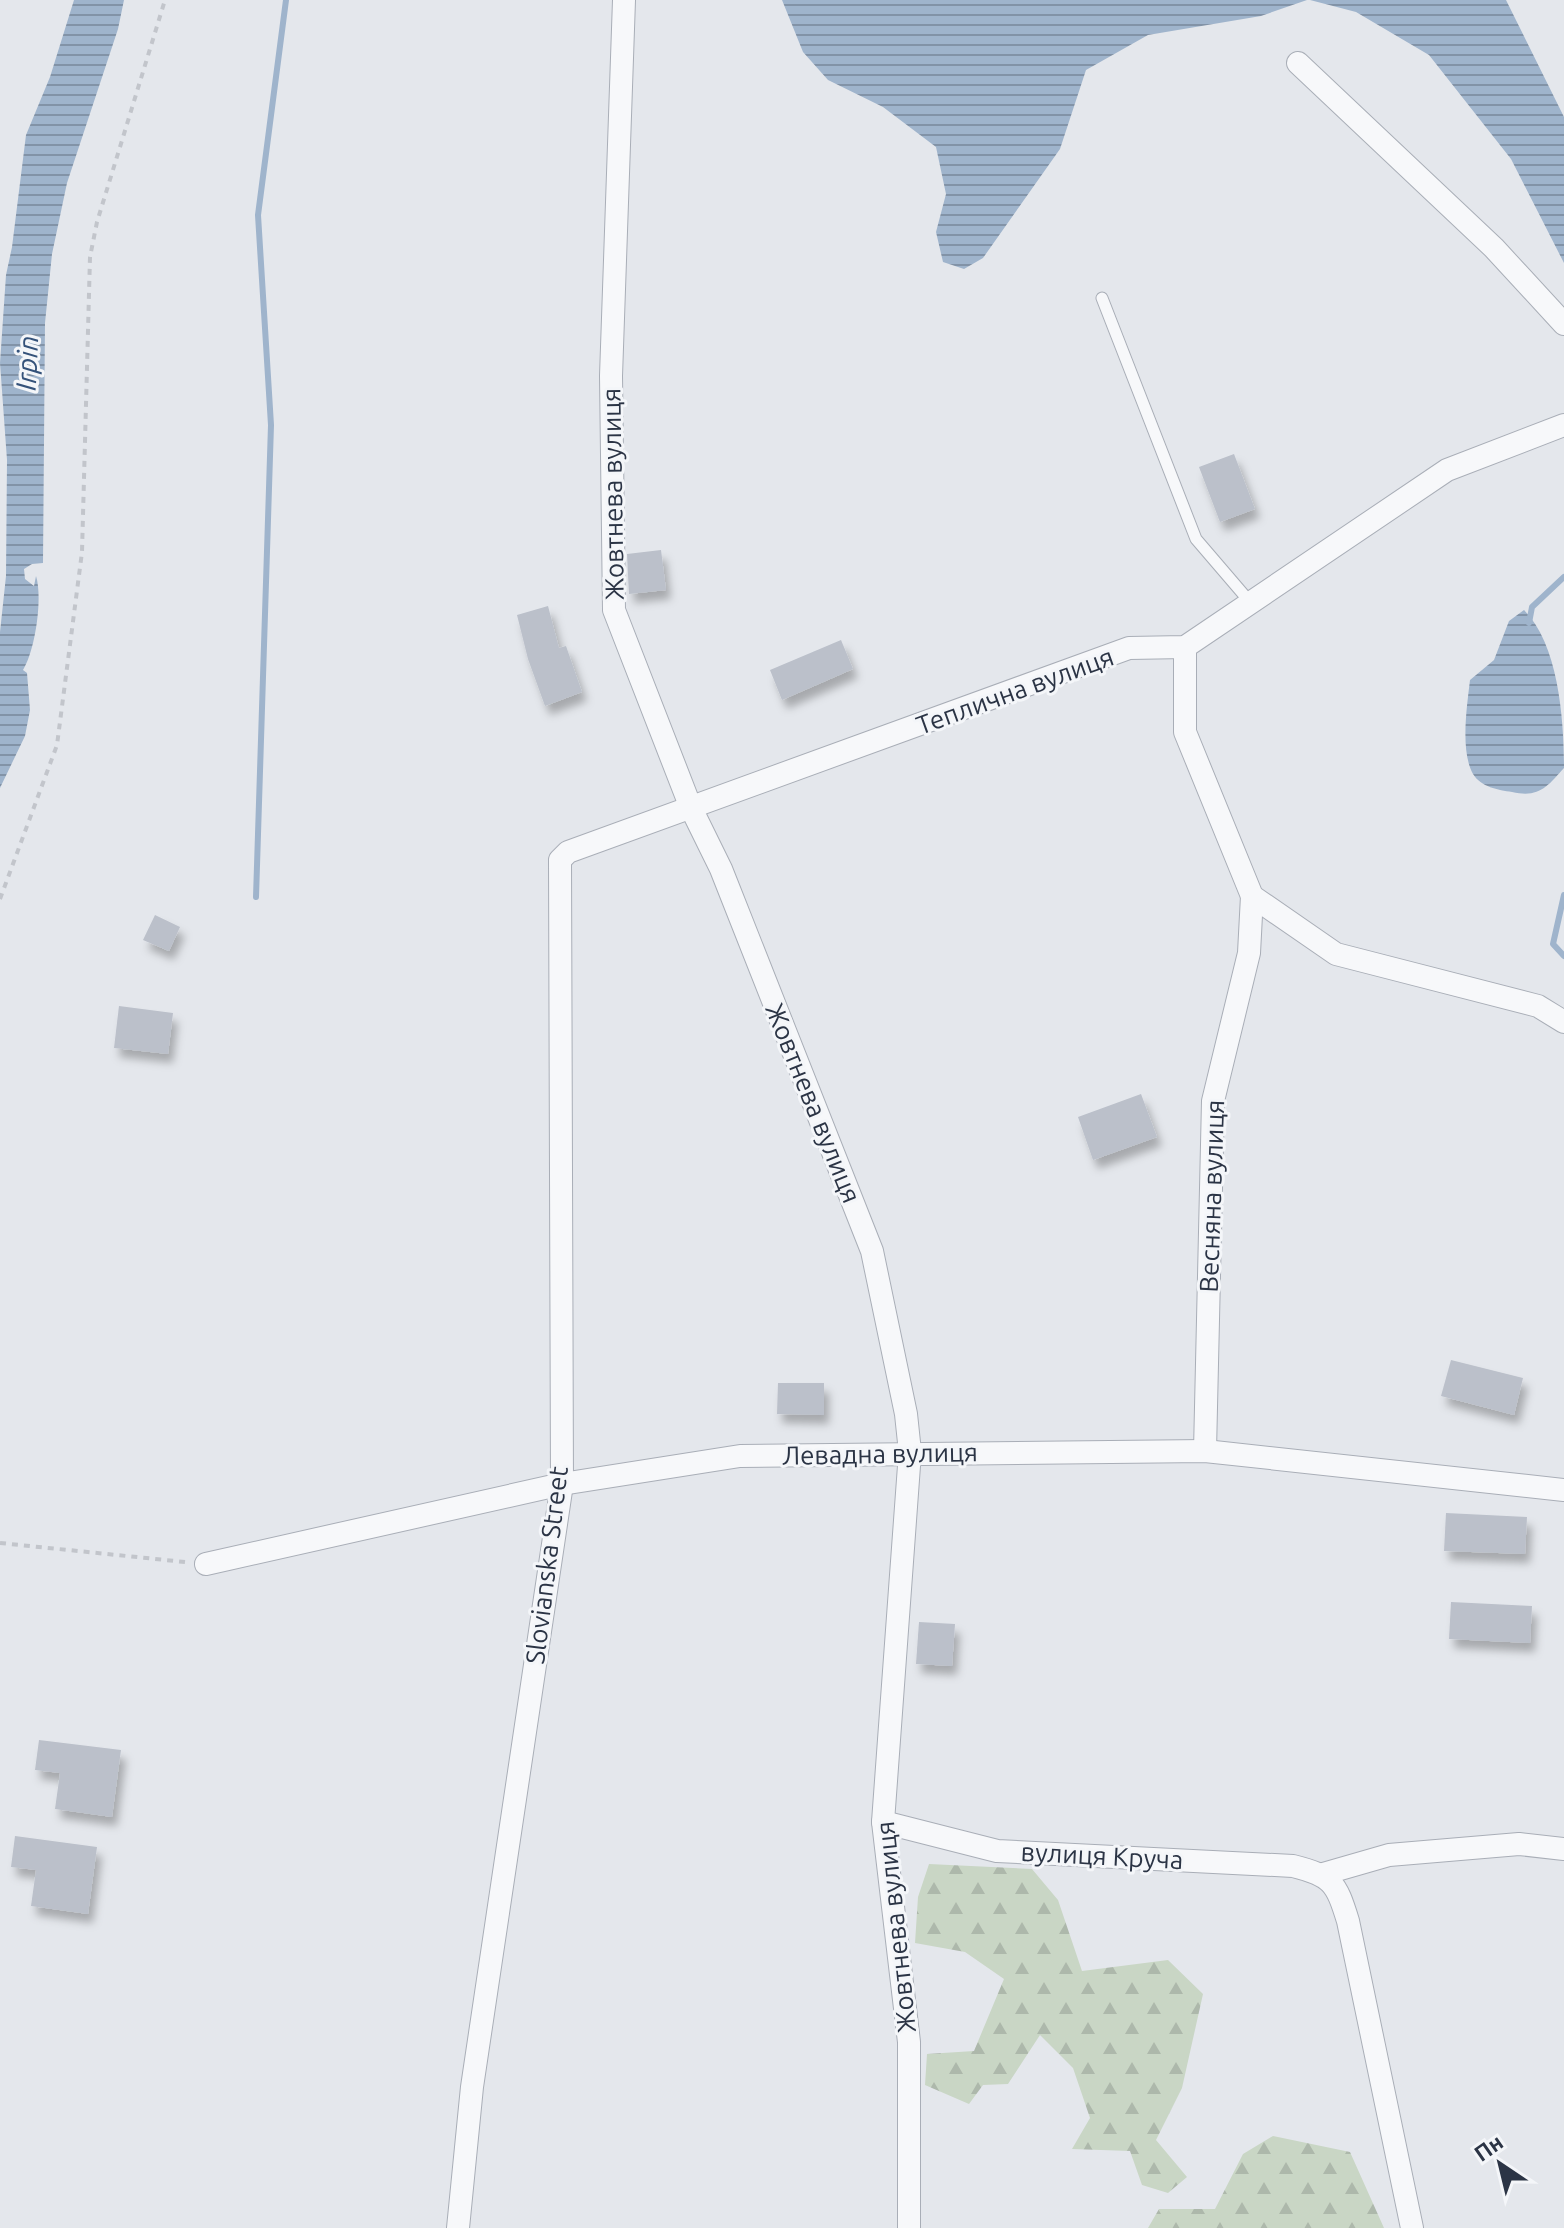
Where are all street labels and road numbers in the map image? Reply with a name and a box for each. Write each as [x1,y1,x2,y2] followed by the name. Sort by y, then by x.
[596,388,629,600] street label: Жовтнева вулиця
[912,641,1117,740] street label: Теплична вулиця
[760,999,867,1207] street label: Жовтнева вулиця
[1194,1099,1229,1293] street label: Весняна вулиця
[782,1437,978,1470] street label: Левадна вулиця
[520,1464,573,1666] street label: Slovianska Street
[870,1820,921,2034] street label: Жовтнева вулиця
[1020,1837,1184,1874] street label: вулиця Круча

